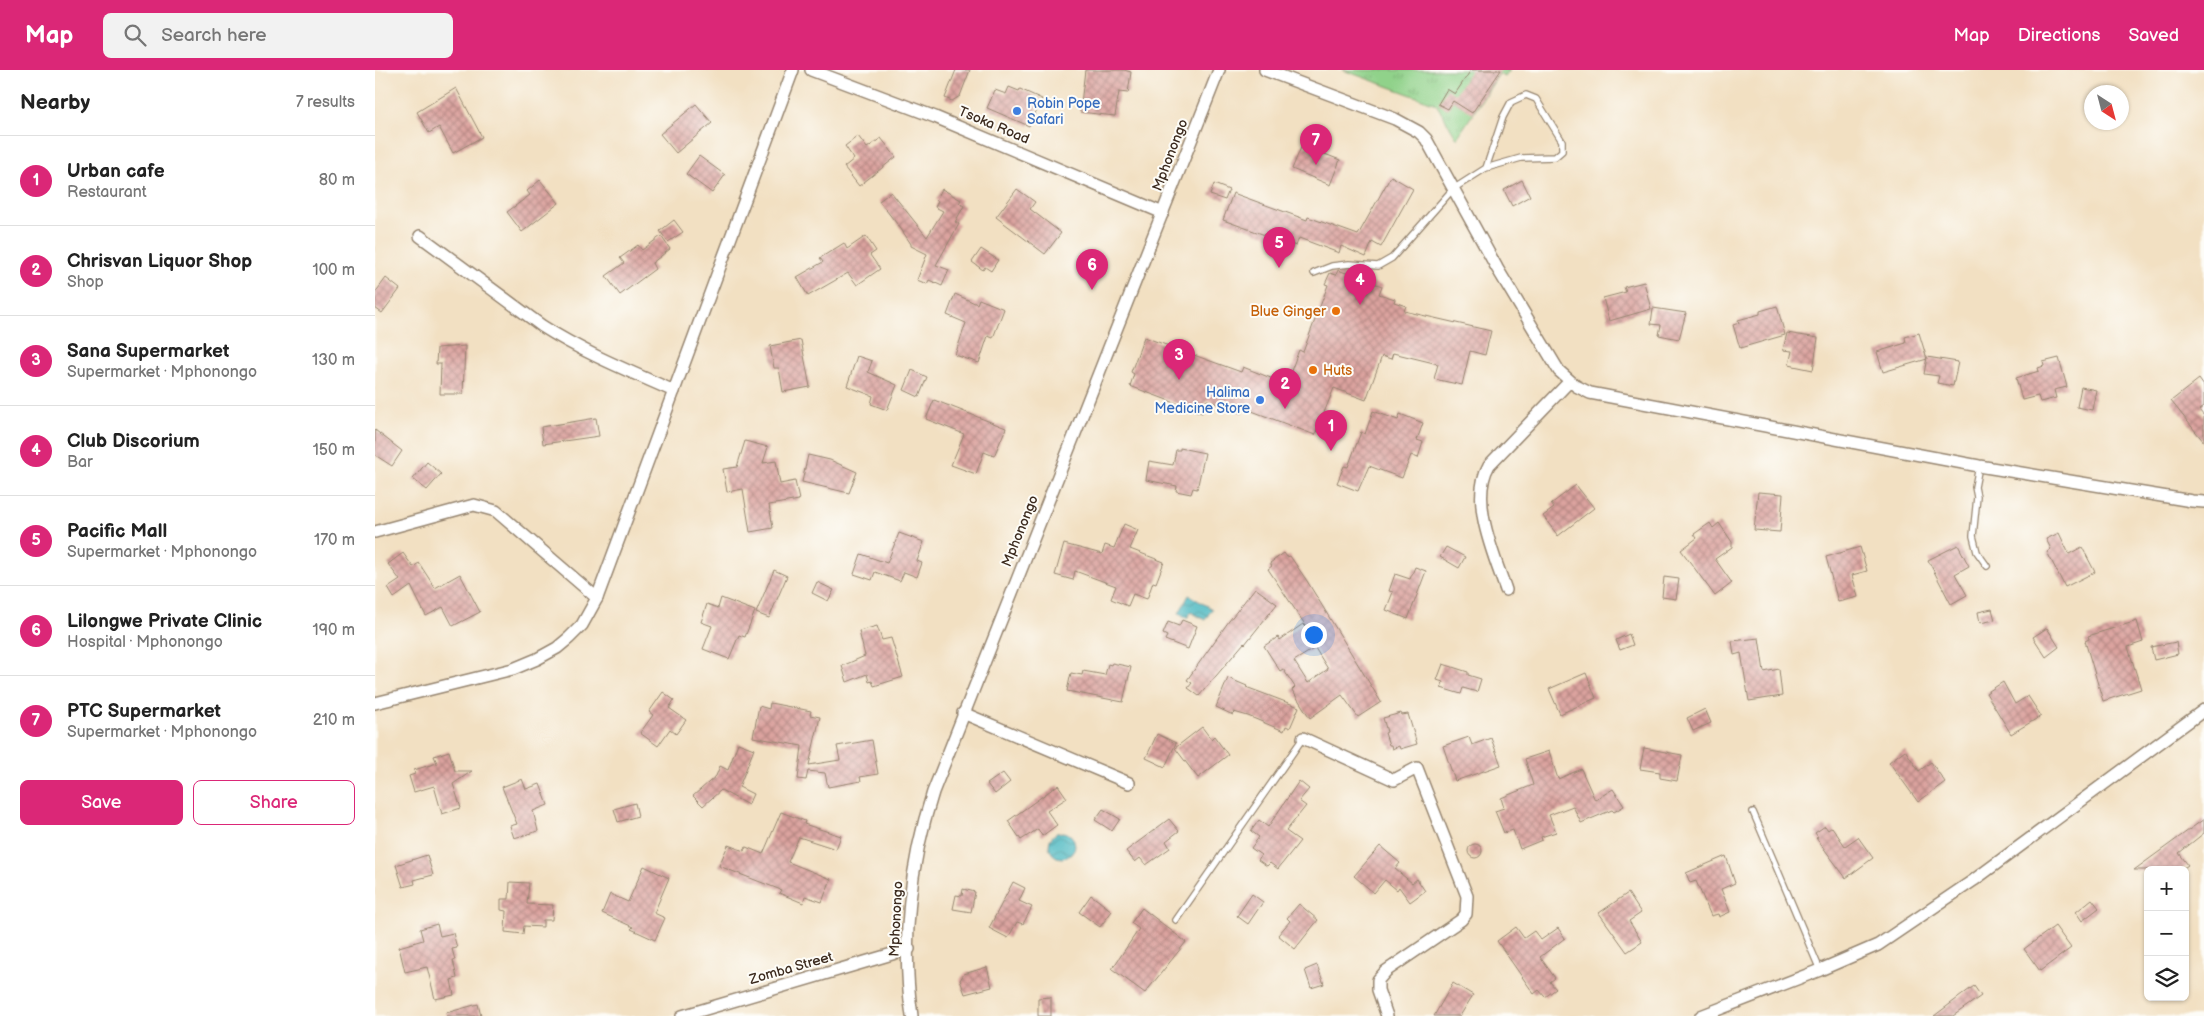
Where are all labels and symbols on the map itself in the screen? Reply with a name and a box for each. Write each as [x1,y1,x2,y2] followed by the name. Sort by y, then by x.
[2084,85,2129,130] north arrow
[1027,95,1100,128] place label: Robin Pope Safari
[956,102,1032,148] street label: Tsoka Road
[1011,105,1023,117] marker: Robin Pope Safari
[1148,117,1192,193] street label: Mphonongo
[1300,124,1332,165] pin: 7
[1263,227,1295,268] pin: 5
[1076,249,1108,290] pin: 6
[1344,264,1376,305] pin: 4
[1250,303,1327,320] place label: Blue Ginger
[1330,305,1342,317] marker: Blue Ginger
[1163,339,1195,380] pin: 3
[1323,362,1352,379] place label: Huts
[1307,364,1319,376] marker: Huts
[1269,368,1301,409] pin: 2
[1155,384,1250,417] place label: Halima Medicine Store
[1254,394,1266,406] marker: Halima Medicine Store
[1315,410,1347,451] pin: 1
[998,493,1042,569] street label: Mphonongo
[1301,622,1327,648] your location
[886,881,906,957] street label: Mphonongo
[746,948,835,988] street label: Zomba Street

